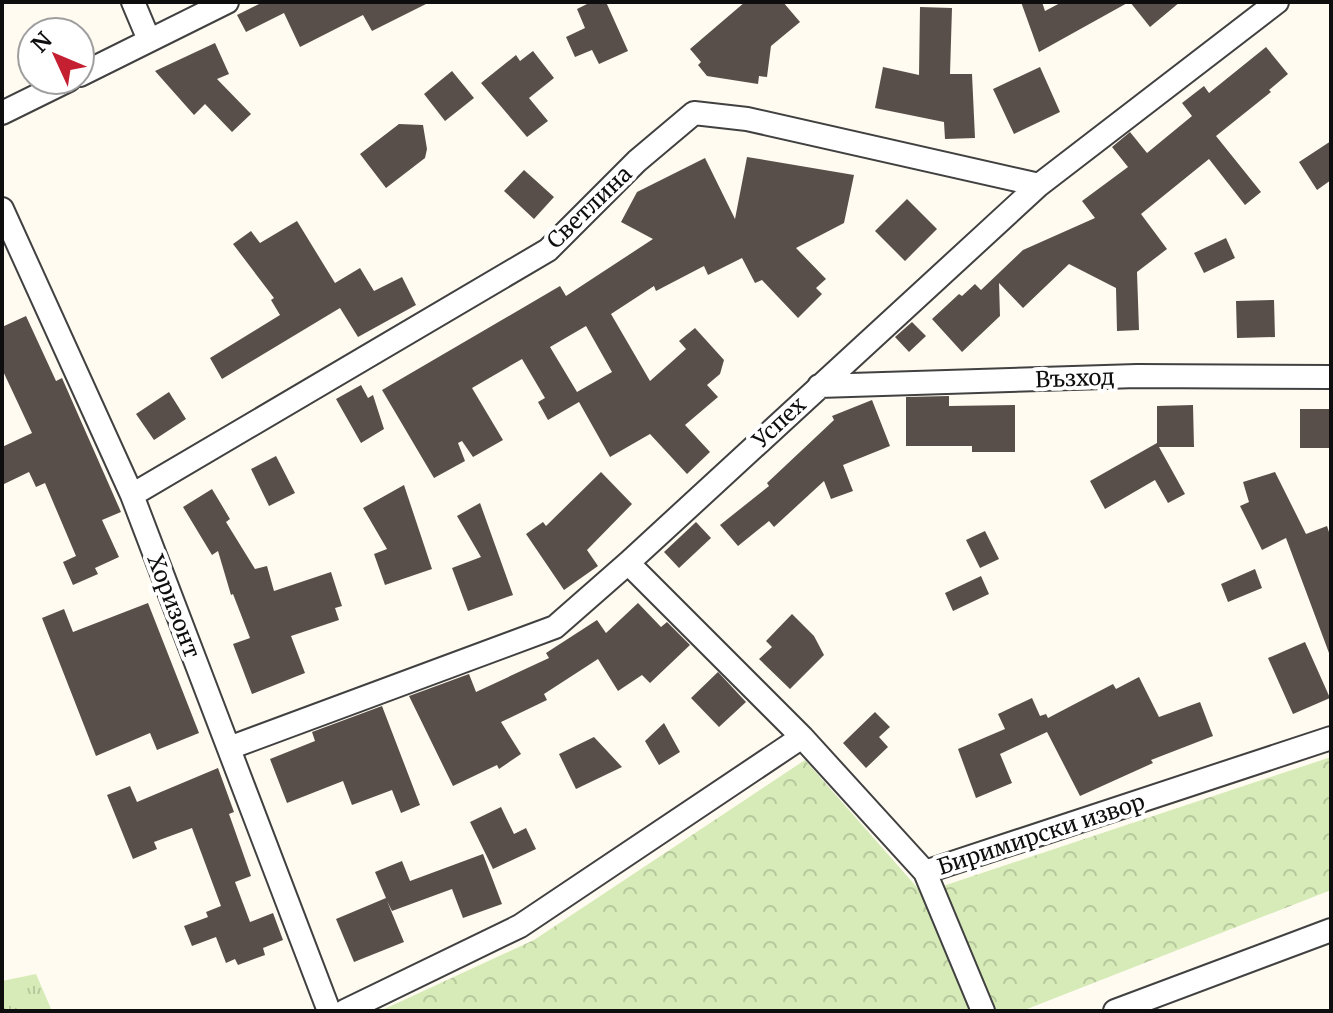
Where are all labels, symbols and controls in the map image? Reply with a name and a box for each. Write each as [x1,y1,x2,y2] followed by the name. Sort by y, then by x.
[16,16,96,96] north arrow
[26,26,58,58] text: N
[541,160,637,254] street label: Светлина
[1035,363,1115,393] street label: Възход
[746,390,811,454] street label: Успех
[141,550,207,662] street label: Хоризонт
[934,787,1148,881] street label: Биримирски извор

